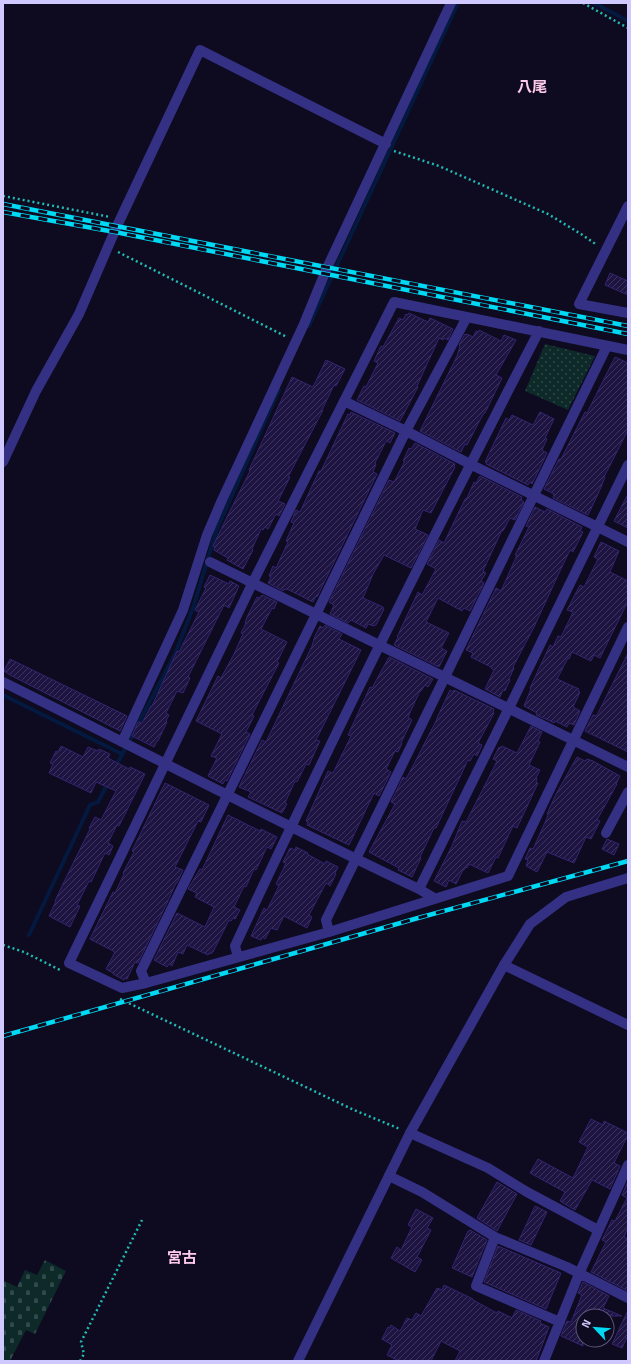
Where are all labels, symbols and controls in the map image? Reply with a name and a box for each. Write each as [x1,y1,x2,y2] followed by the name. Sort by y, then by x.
[517,75,547,98] district label: 八尾
[167,1246,197,1269] district label: 宮古
[575,1308,615,1348] north arrow
[577,1317,595,1331] text: N

